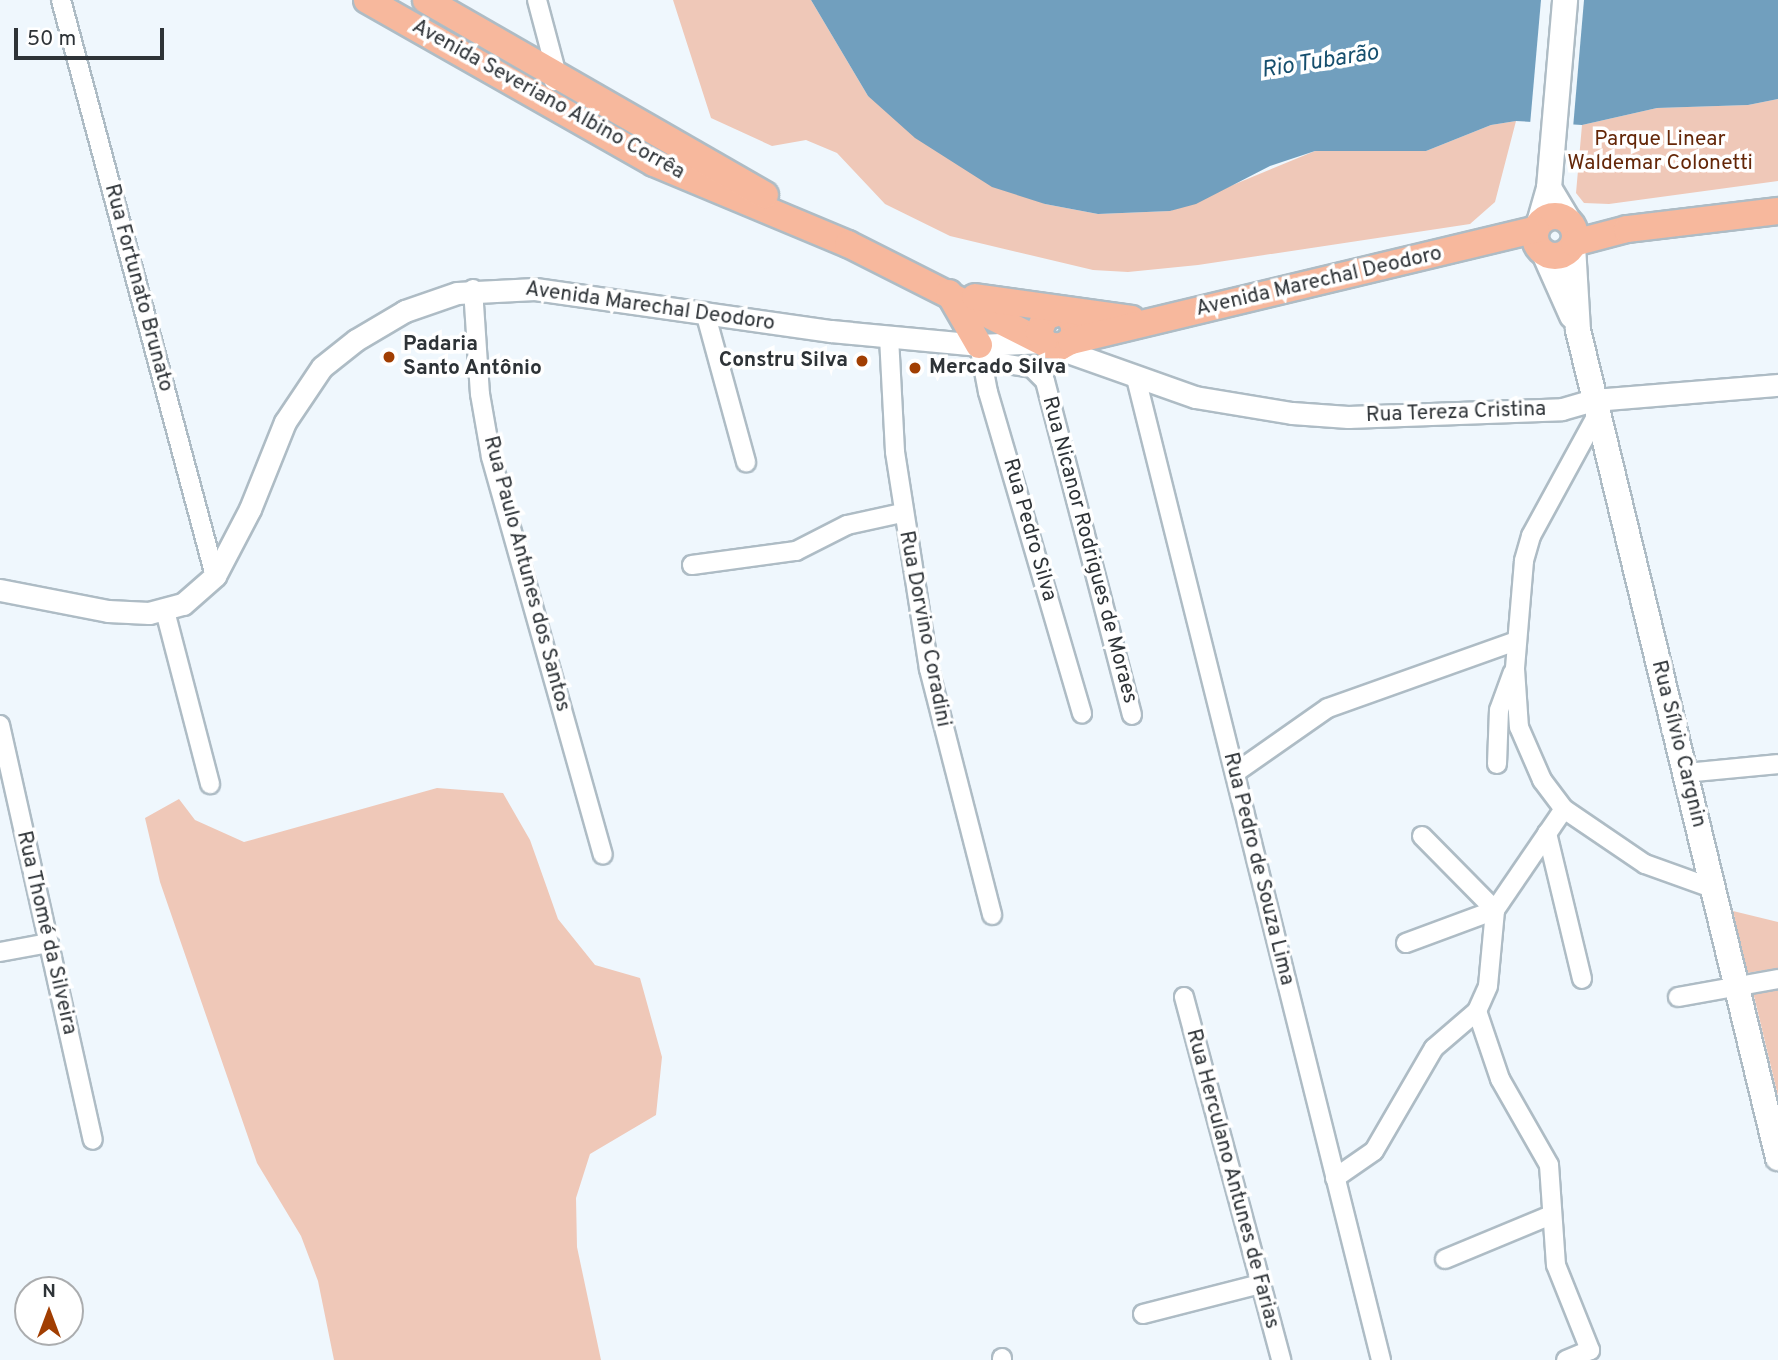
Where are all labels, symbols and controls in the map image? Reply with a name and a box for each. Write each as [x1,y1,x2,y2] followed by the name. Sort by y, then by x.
[18,14,168,58] scale bar
[407,14,689,186] street label: Avenida Severiano Albino Corrêa
[27,26,76,53] text: 50 m
[1259,40,1381,86] water label: Rio Tubarão
[1567,127,1753,177] park label: Parque Linear Waldemar Colonetti
[98,181,178,395] street label: Rua Fortunato Brunato
[1194,241,1444,323] street label: Avenida Marechal Deodoro
[524,277,776,337] street label: Avenida Marechal Deodoro
[403,332,543,382] place label: Padaria Santo Antônio
[719,348,848,374] place label: Constru Silva
[381,349,397,365] marker: Padaria Santo Antônio
[854,353,870,369] marker: Constru Silva
[929,355,1066,381] place label: Mercado Silva
[907,360,923,376] marker: Mercado Silva
[1036,394,1142,706] street label: Rua Nicanor Rodrigues de Moraes
[1365,397,1547,429] street label: Rua Tereza Cristina
[477,433,575,715] street label: Rua Paulo Antunes dos Santos
[997,456,1061,604] street label: Rua Pedro Silva
[893,529,955,729] street label: Rua Dorvino Coradini
[1645,658,1711,830] street label: Rua Sílvio Cargnin
[1217,750,1299,988] street label: Rua Pedro de Souza Lima
[10,828,82,1038] street label: Rua Thomé da Silveira
[1180,1026,1284,1332] street label: Rua Herculano Antunes de Farias
[14,1276,84,1346] north arrow
[42,1280,56,1304] text: N

